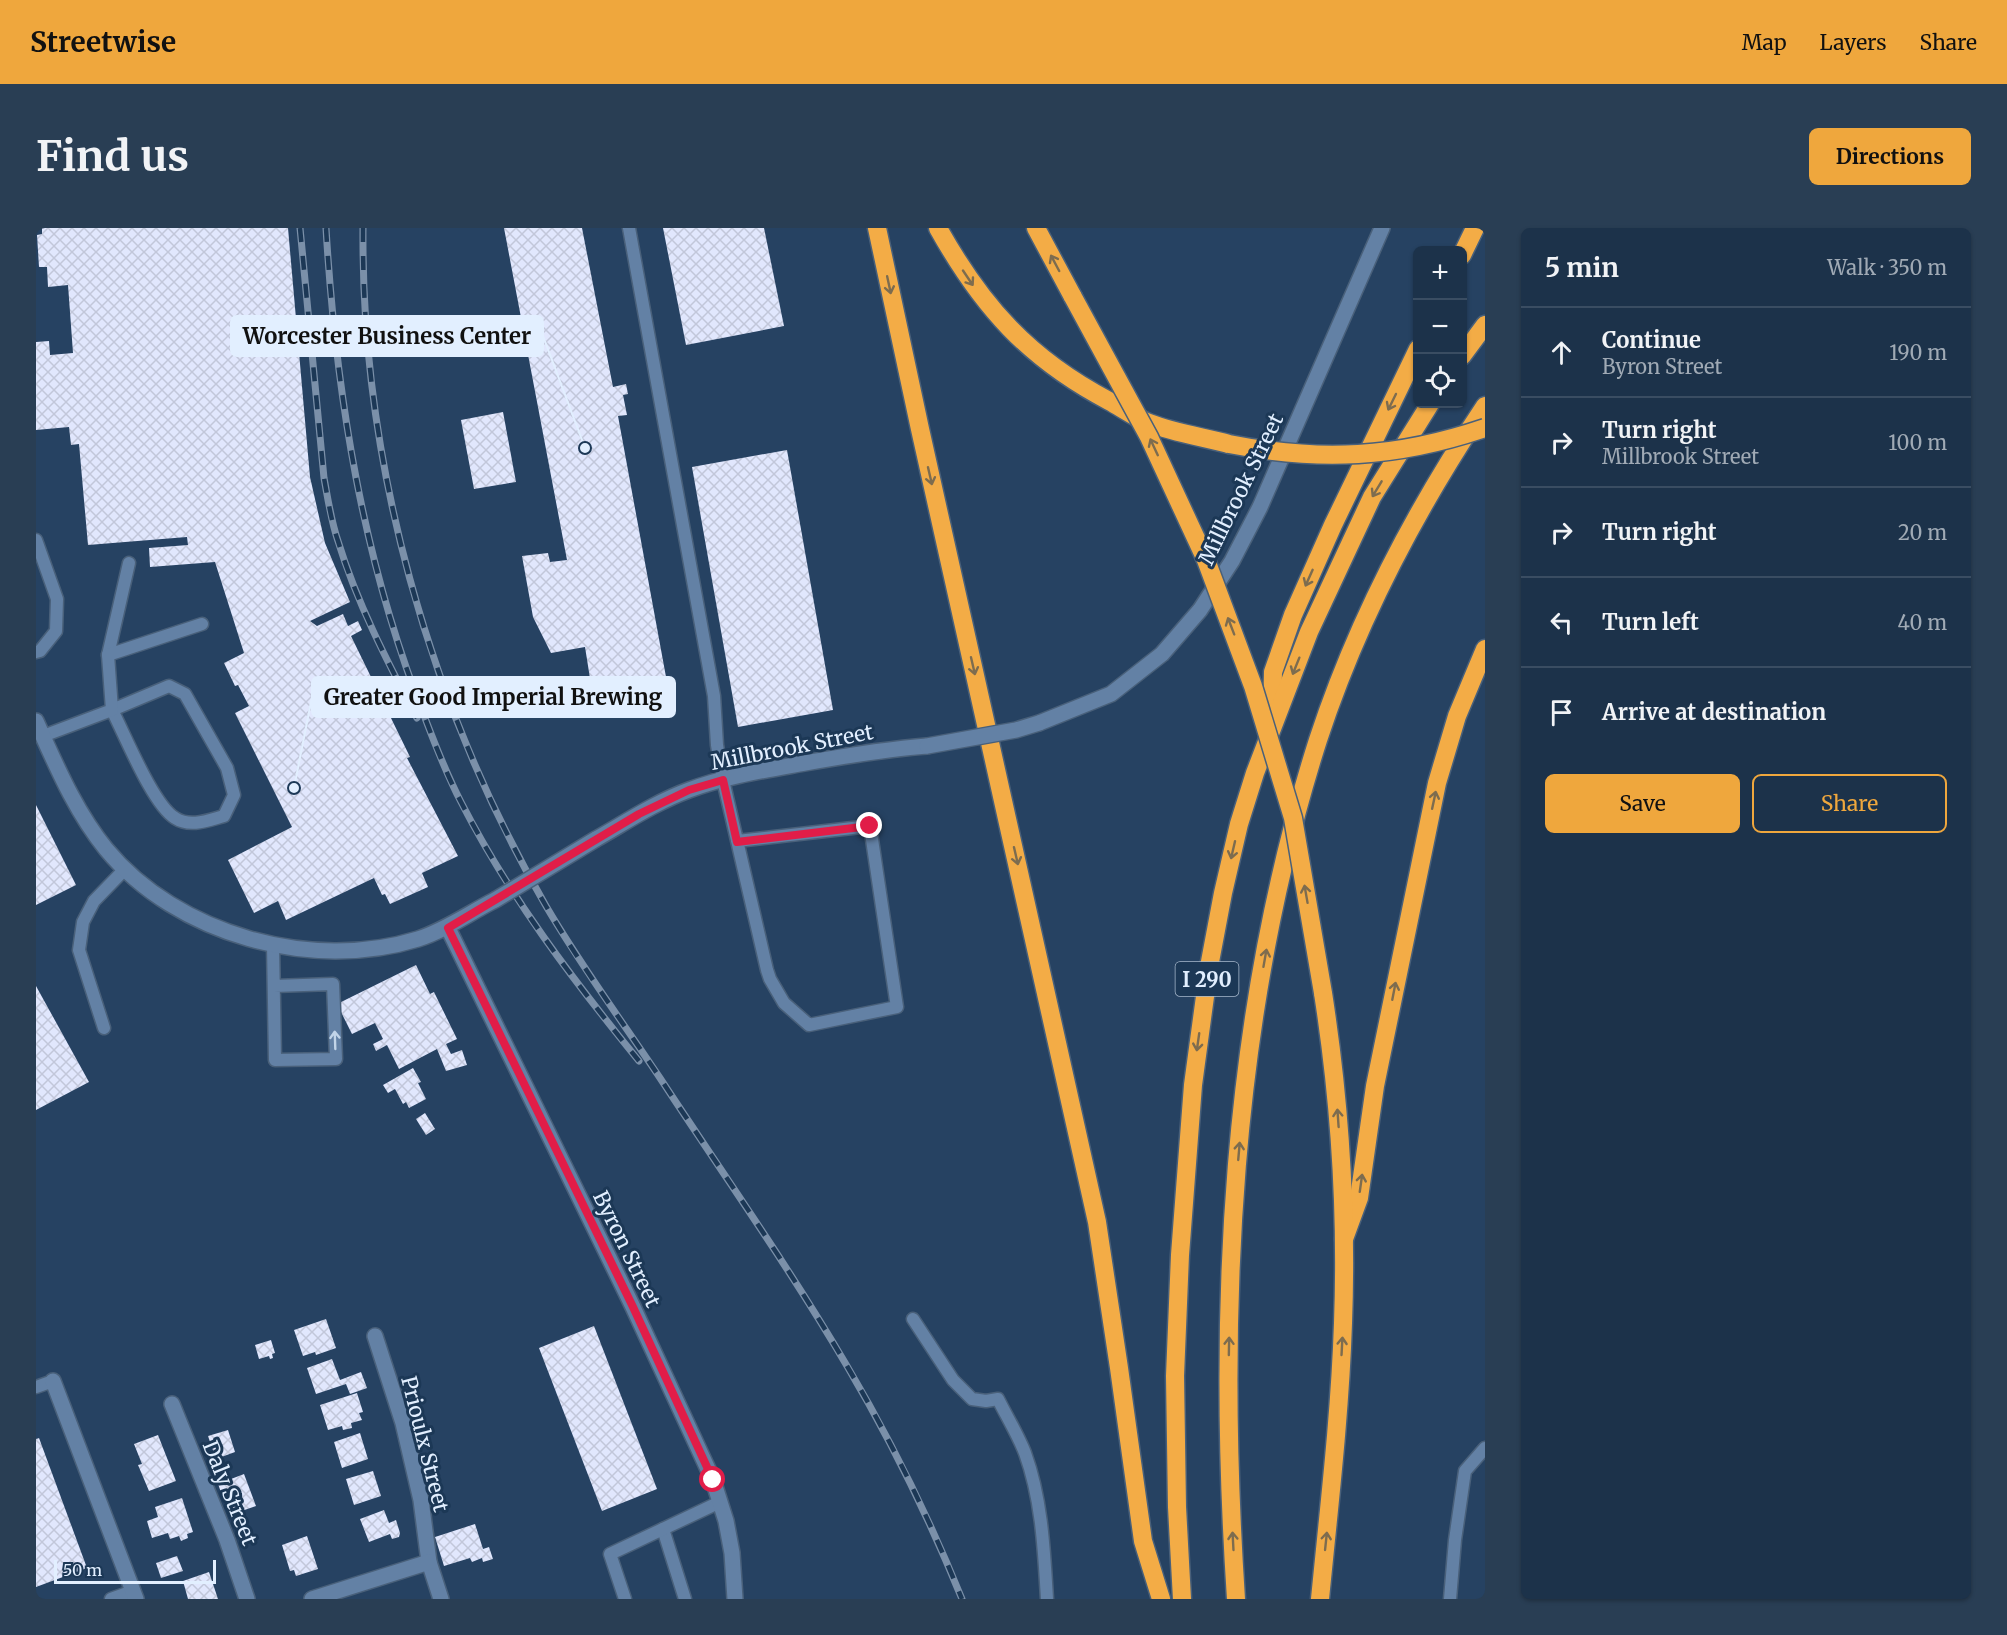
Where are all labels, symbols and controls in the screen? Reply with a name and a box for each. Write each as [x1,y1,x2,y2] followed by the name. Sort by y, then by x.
[30,24,176,60] text: Streetwise
[1742,29,1787,56] text: Map
[1820,29,1887,56] text: Layers
[1920,29,1977,56] text: Share
[1809,128,1971,185] button: Directions
[36,130,189,182] text: Find us
[1413,246,1467,408] map controls
[1413,246,1467,300] button: +
[1545,251,1619,284] text: 5 min
[1049,254,1060,272] one-way arrow
[1827,255,1947,280] text: Walk · 350 m
[963,269,975,286] one-way arrow
[884,275,895,294] one-way arrow
[1413,300,1467,354] button: −
[231,316,543,356] callout: Worcester Business Center
[242,322,531,350] text: Worcester Business Center
[1602,326,1701,354] text: Continue
[1545,336,1578,369] icon: ahead
[1889,340,1947,365] text: 190 m
[1413,354,1467,408] button: locate
[1602,354,1722,379] text: Byron Street
[1386,392,1398,410] one-way arrow
[1193,409,1289,569] street label: Millbrook Street
[1602,416,1716,444] text: Turn right
[1545,426,1578,459] icon: right
[1888,430,1947,455] text: 100 m
[1148,439,1159,457] one-way arrow
[1602,444,1759,469] text: Millbrook Street
[925,466,936,485] one-way arrow
[1371,480,1383,497] one-way arrow
[1545,516,1578,549] icon: right
[1602,518,1716,546] text: Turn right
[1898,520,1947,545] text: 20 m
[1302,569,1313,587] one-way arrow
[1545,606,1578,639] icon: left
[1602,608,1699,636] text: Turn left
[1897,610,1947,635] text: 40 m
[1225,617,1236,636] one-way arrow
[968,656,979,675] one-way arrow
[1290,656,1301,675] one-way arrow
[312,677,675,717] callout: Greater Good Imperial Brewing
[324,683,663,711] text: Greater Good Imperial Brewing
[1545,696,1578,729] icon: arrive
[1602,698,1826,726] text: Arrive at destination
[709,718,875,776] street label: Millbrook Street
[1545,774,1740,833] button: Save
[1752,774,1947,833] button: Share
[1428,791,1440,810] one-way arrow
[856,812,882,838] route end
[1227,840,1238,860] one-way arrow
[1010,847,1022,866] one-way arrow
[1301,885,1312,904] one-way arrow
[1260,948,1271,968] one-way arrow
[1176,962,1238,996] road number: I 290
[1389,982,1400,1001] one-way arrow
[330,1031,341,1051] one-way arrow
[1193,1032,1204,1052] one-way arrow
[1332,1108,1343,1128] one-way arrow
[1234,1141,1245,1161] one-way arrow
[1355,1174,1366,1193] one-way arrow
[587,1186,667,1312] street label: Byron Street
[1224,1336,1235,1356] one-way arrow
[1336,1337,1347,1357] one-way arrow
[395,1373,455,1515] street label: Prioulx Street
[197,1437,263,1549] street label: Daly Street
[699,1466,725,1492] route start
[1227,1531,1238,1551] one-way arrow
[1321,1531,1332,1551] one-way arrow
[54,1557,216,1584] scale bar
[63,1560,102,1580] text: 50 m

